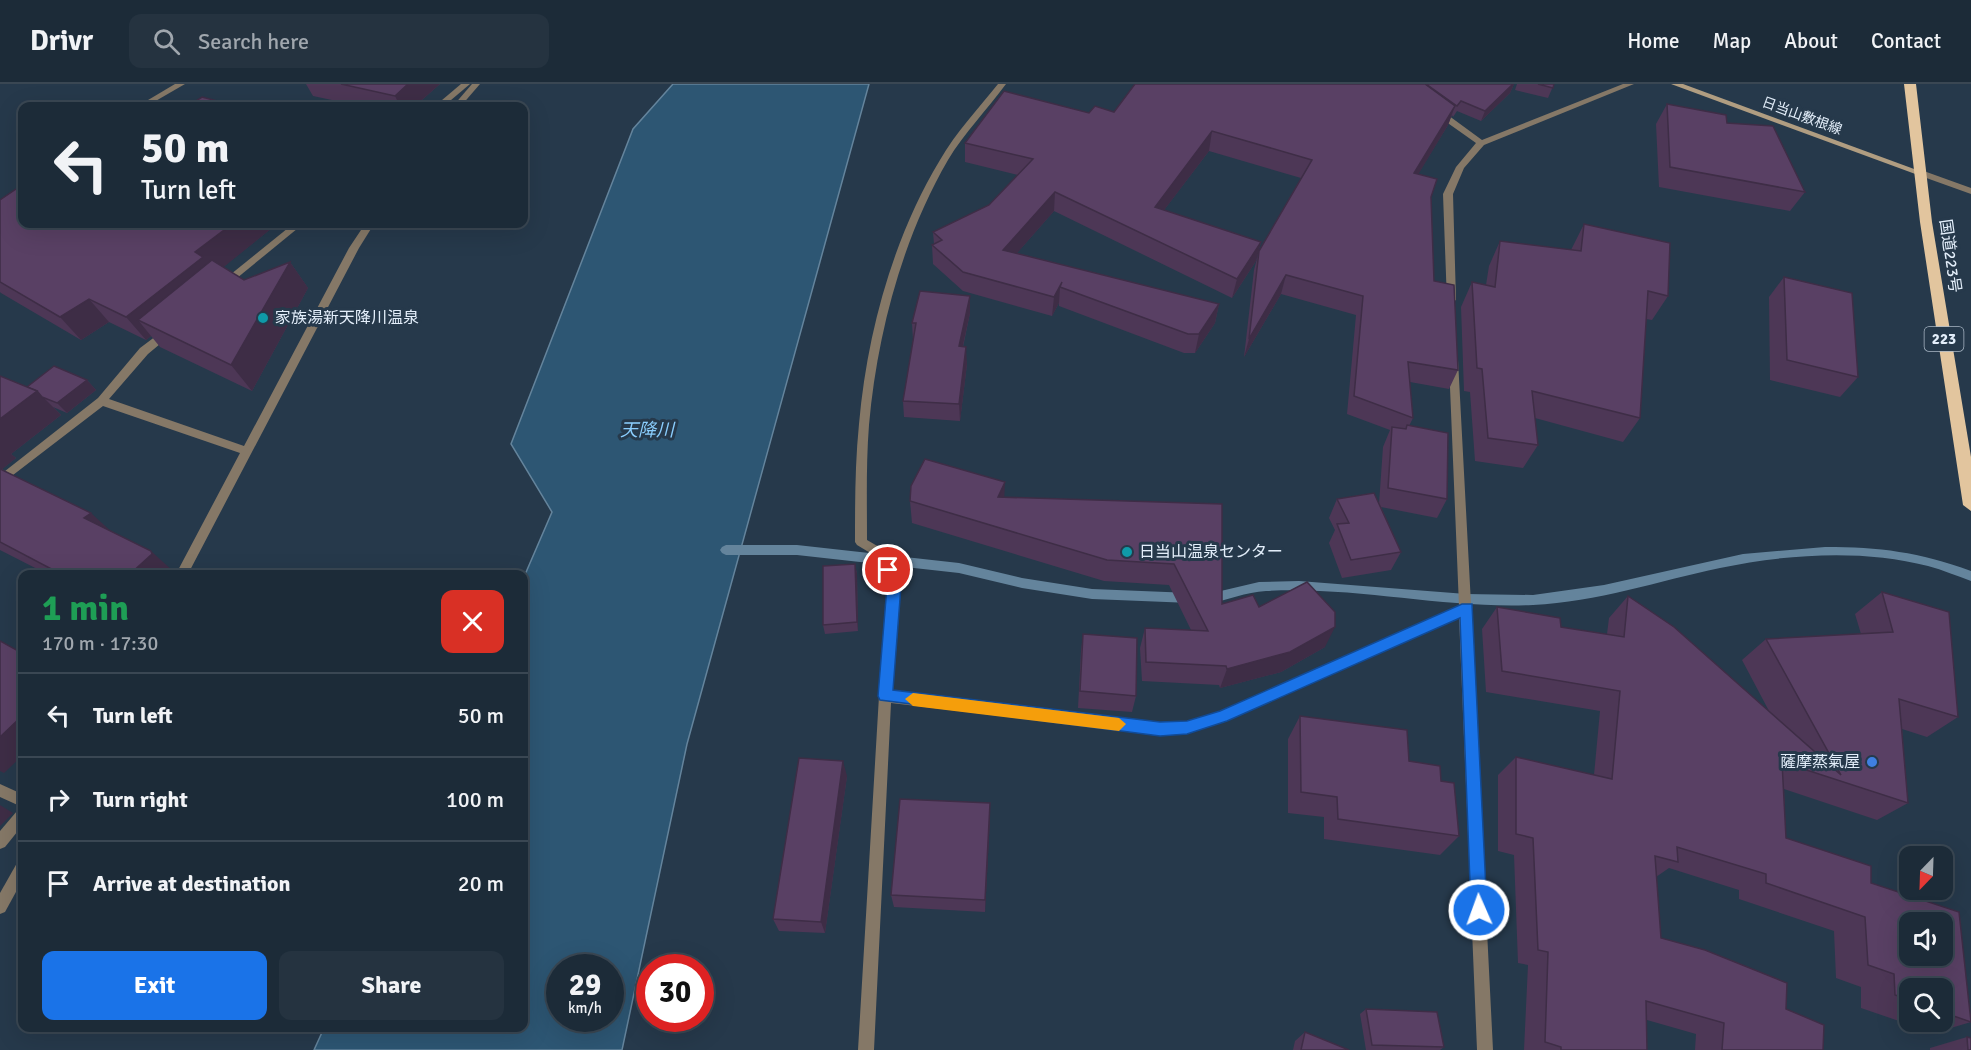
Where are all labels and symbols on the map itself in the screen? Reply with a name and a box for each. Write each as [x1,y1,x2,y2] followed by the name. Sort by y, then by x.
[1760,94,1844,138] street label: 日当山敷根線
[1935,218,1965,294] street label: 国道223号
[275,308,419,328] place label: 家族湯新天降川温泉
[256,311,270,325] marker: 家族湯新天降川温泉
[1924,327,1964,351] road number: 223
[620,419,676,441] water label: 天降川
[1139,542,1283,562] place label: 日当山温泉センター
[862,544,913,595] pin
[1120,545,1134,559] marker: 日当山温泉センター
[1780,752,1860,772] place label: 薩摩蒸氣屋
[1865,755,1879,769] marker: 薩摩蒸氣屋
[1899,846,1953,900] north arrow
[1447,878,1511,942] position arrow
[636,954,714,1032] speed limit sign: 30

